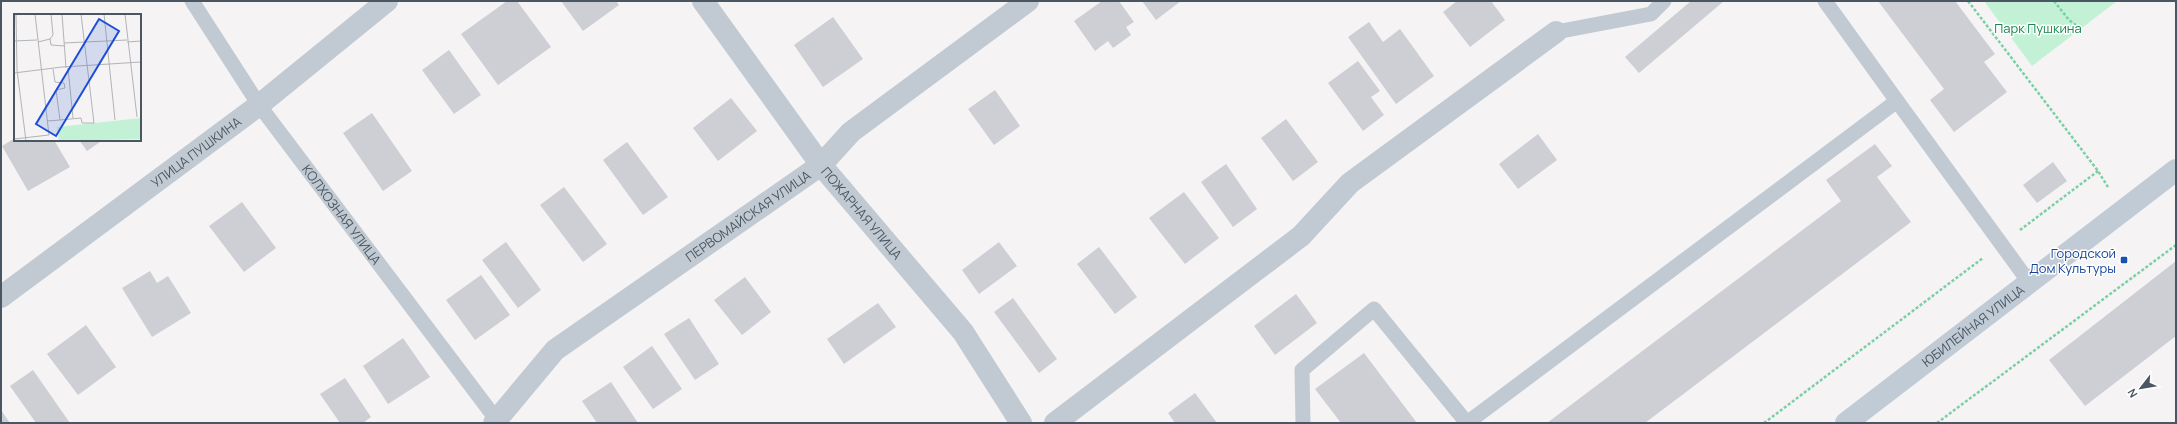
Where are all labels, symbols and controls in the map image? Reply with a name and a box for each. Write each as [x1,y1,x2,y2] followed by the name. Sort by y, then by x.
[14,14,141,141] inset map
[1994,19,2082,37] park label: Парк Пушкина
[147,112,245,191] street label: УЛИЦА ПУШКИНА
[298,161,385,268] street label: КОЛХОЗНАЯ УЛИЦА
[817,163,906,263] street label: ПОЖАРНАЯ УЛИЦА
[682,166,814,266] street label: ПЕРВОМАЙСКАЯ УЛИЦА
[2029,244,2116,277] place label: Городской Дом Культуры
[2119,255,2129,265] marker: Городской Дом Культуры
[1918,281,2028,371] street label: ЮБИЛЕЙНАЯ УЛИЦА
[2121,368,2161,408] north arrow
[2123,386,2140,401] text: N

